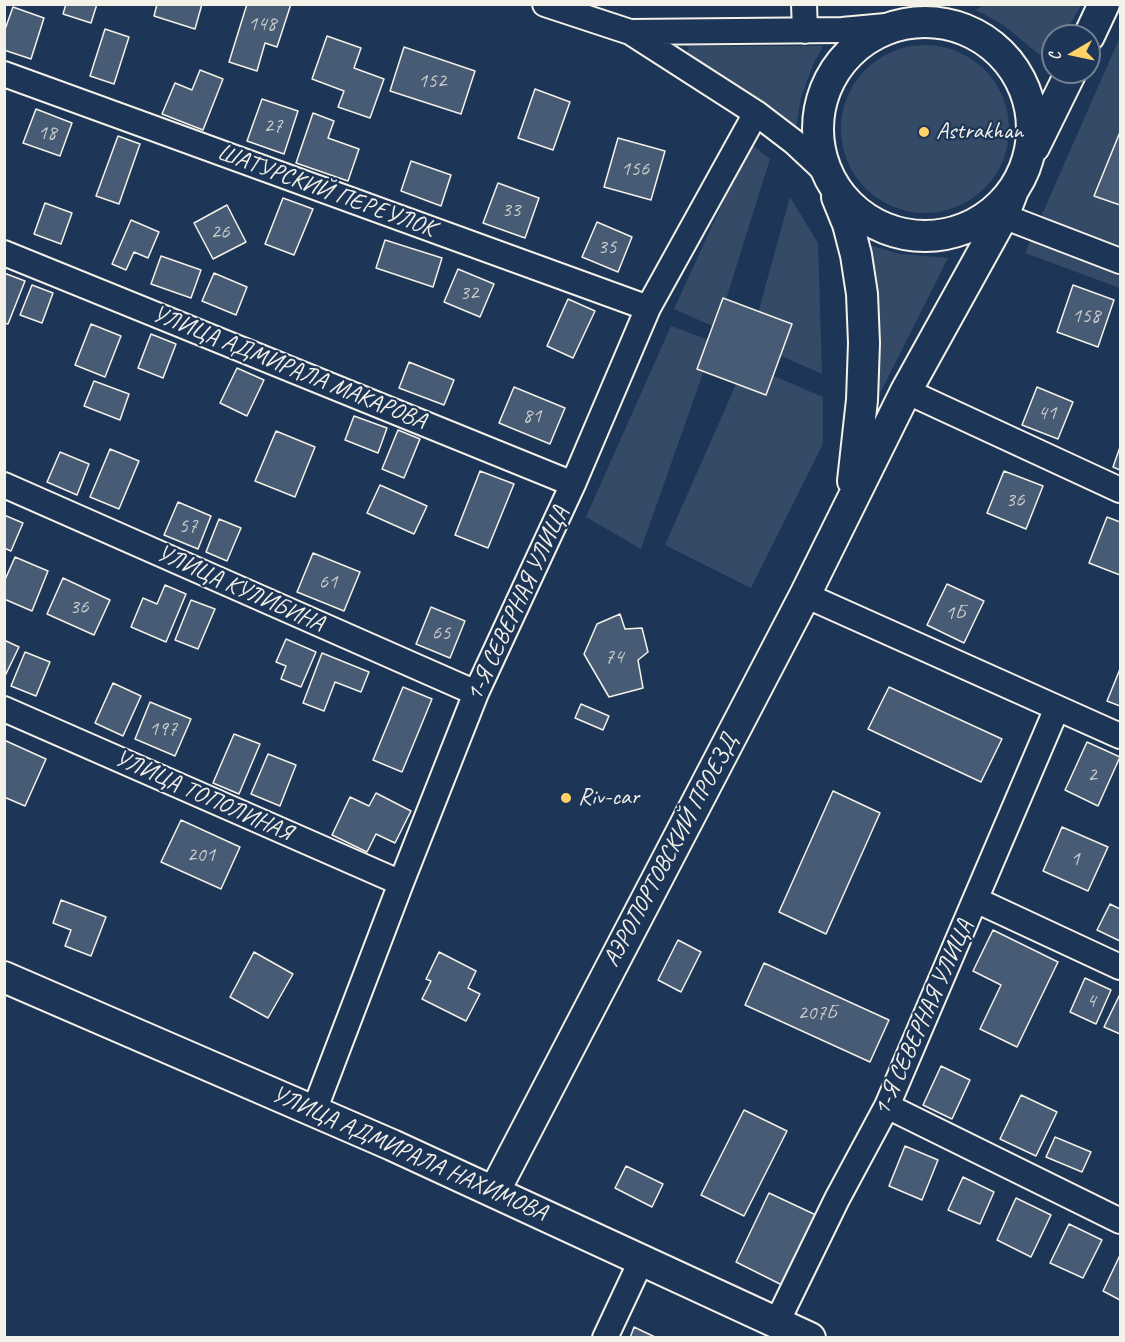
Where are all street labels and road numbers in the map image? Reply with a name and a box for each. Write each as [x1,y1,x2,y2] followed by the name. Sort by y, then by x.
[213,138,439,244] street label: ШАТУРСКИЙ ПЕРЕУЛОК
[148,300,430,436] street label: УЛИЦА АДМИРАЛА МАКАРОВА
[460,502,576,706] street label: 1-Я СЕВЕРНАЯ УЛИЦА
[152,539,328,639] street label: УЛИЦА КУЛИБИНА
[598,730,744,972] street label: АЭРОПОРТОВСКИЙ ПРОЕЗД
[110,744,296,848] street label: УЛИЦА ТОПОЛИНАЯ
[868,916,980,1120] street label: 1-Я СЕВЕРНАЯ УЛИЦА
[267,1080,551,1228] street label: УЛИЦА АДМИРАЛА НАХИМОВА

